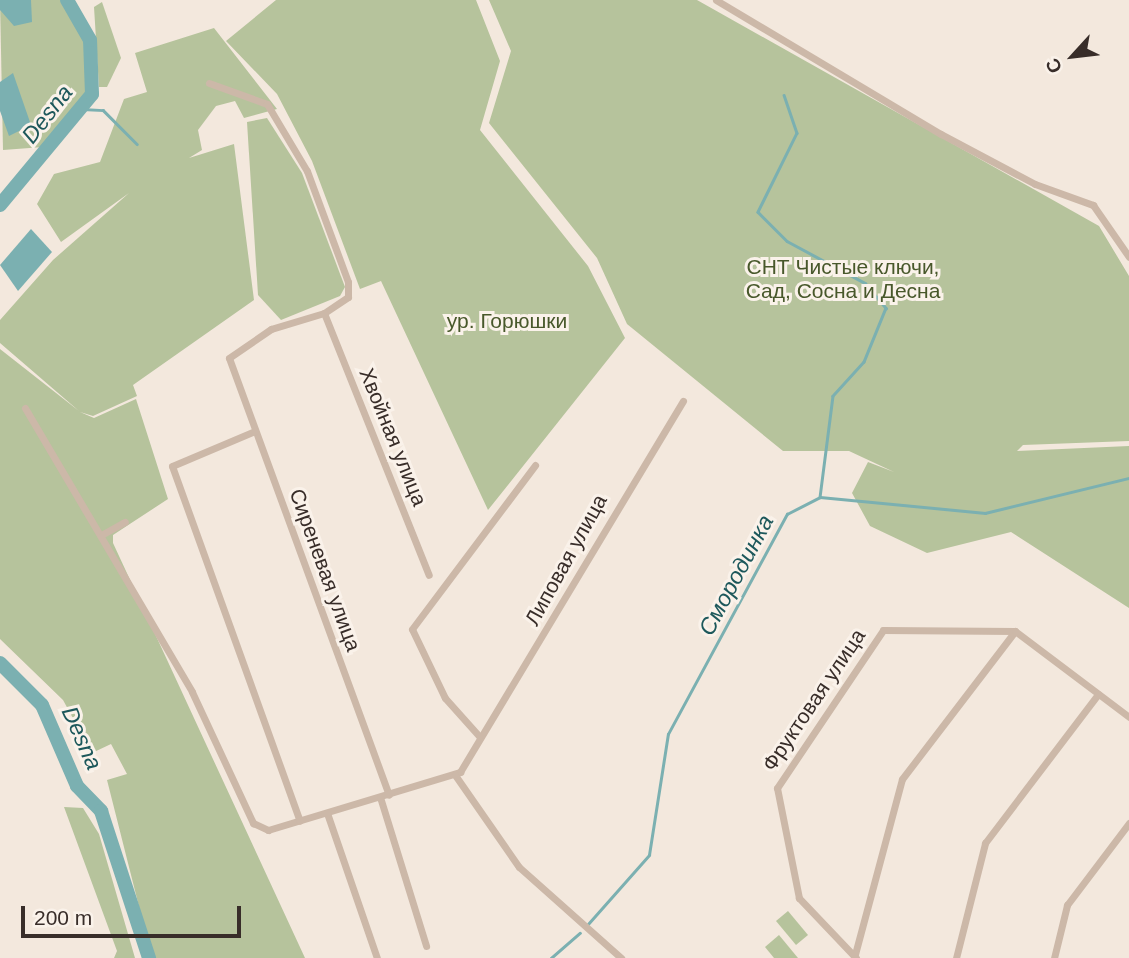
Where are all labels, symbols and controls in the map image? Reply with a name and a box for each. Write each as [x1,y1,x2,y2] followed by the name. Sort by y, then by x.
[1038,21,1108,91] north arrow
[1041,55,1066,77] text: С
[16,79,78,149] water label: Desna
[746,254,940,304] park label: СНТ Чистые ключи, Сад, Сосна и Десна
[447,308,567,334] park label: ур. Горюшки
[354,364,432,510] street label: Хвойная улица
[284,485,366,655] street label: Сиреневая улица
[520,490,612,630] street label: Липовая улица
[693,510,779,640] water label: Смородинка
[757,624,871,776] street label: Фруктовая улица
[56,702,108,774] water label: Desna
[24,892,245,936] scale bar
[34,906,92,929] text: 200 m

